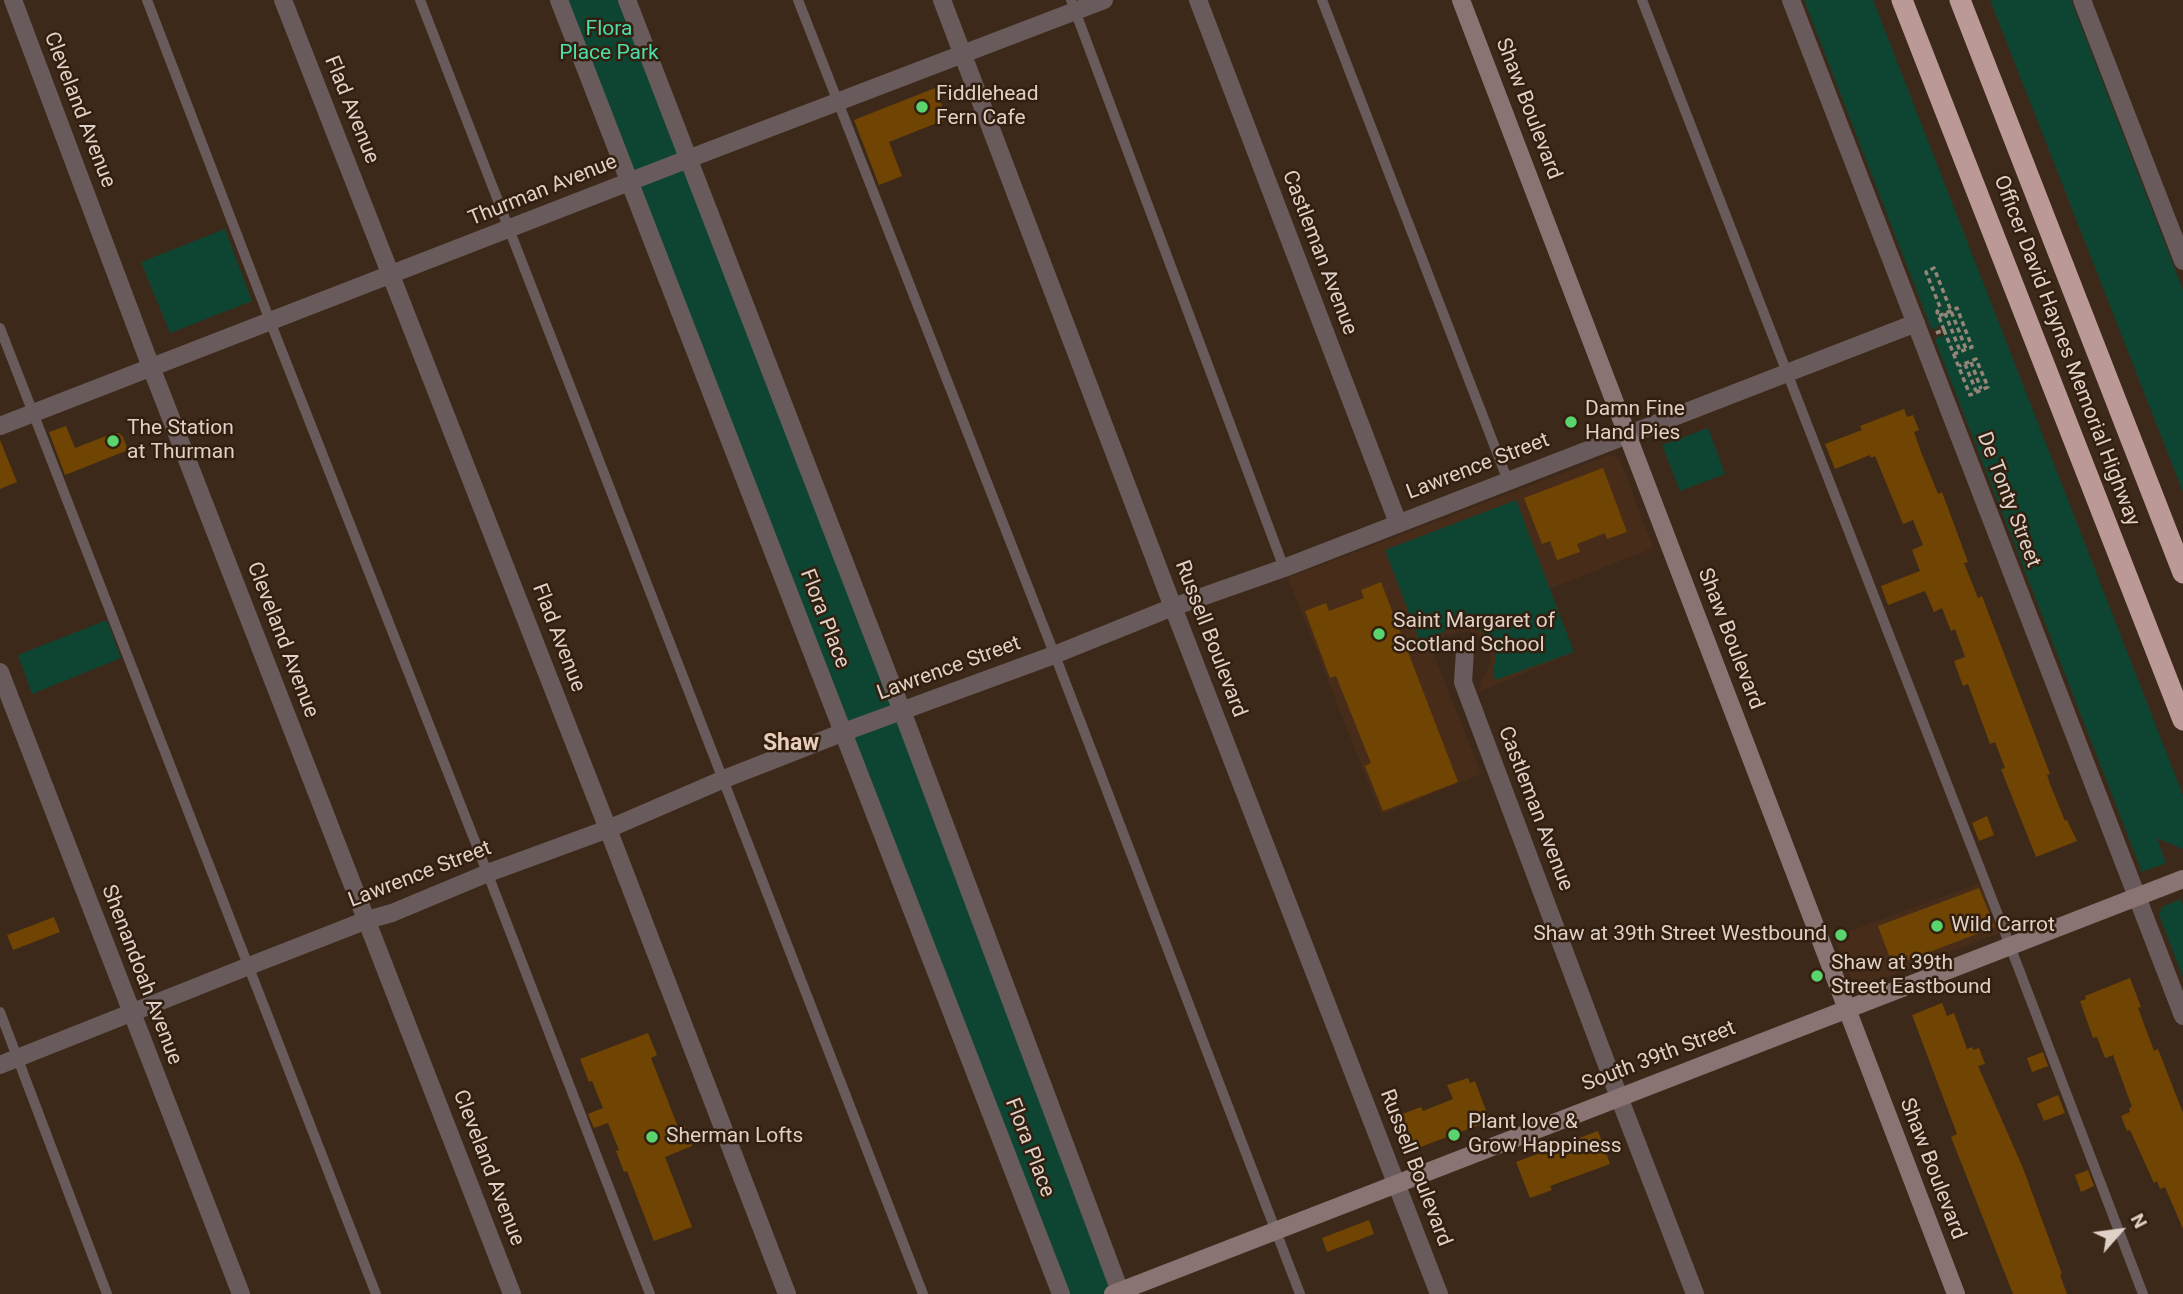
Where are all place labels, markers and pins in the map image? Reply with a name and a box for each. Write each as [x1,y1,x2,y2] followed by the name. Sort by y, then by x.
[936,82,1039,132] place label: Fiddlehead Fern Cafe
[914,99,930,115] marker: Fiddlehead Fern Cafe
[1585,397,1685,447] place label: Damn Fine Hand Pies
[1563,414,1579,430] marker: Damn Fine Hand Pies
[127,416,235,466] place label: The Station at Thurman
[105,433,121,449] marker: The Station at Thurman
[1393,609,1555,659] place label: Saint Margaret of Scotland School
[1371,626,1387,642] marker: Saint Margaret of Scotland School
[1951,913,2055,939] place label: Wild Carrot
[1929,918,1945,934] marker: Wild Carrot
[1533,922,1827,948] place label: Shaw at 39th Street Westbound
[1833,927,1849,943] marker: Shaw at 39th Street Westbound
[1831,951,1991,1001] place label: Shaw at 39th Street Eastbound
[1809,968,1825,984] marker: Shaw at 39th Street Eastbound
[1468,1110,1622,1160] place label: Plant love & Grow Happiness
[666,1124,803,1150] place label: Sherman Lofts
[1446,1127,1462,1143] marker: Plant love & Grow Happiness
[644,1129,660,1145] marker: Sherman Lofts

